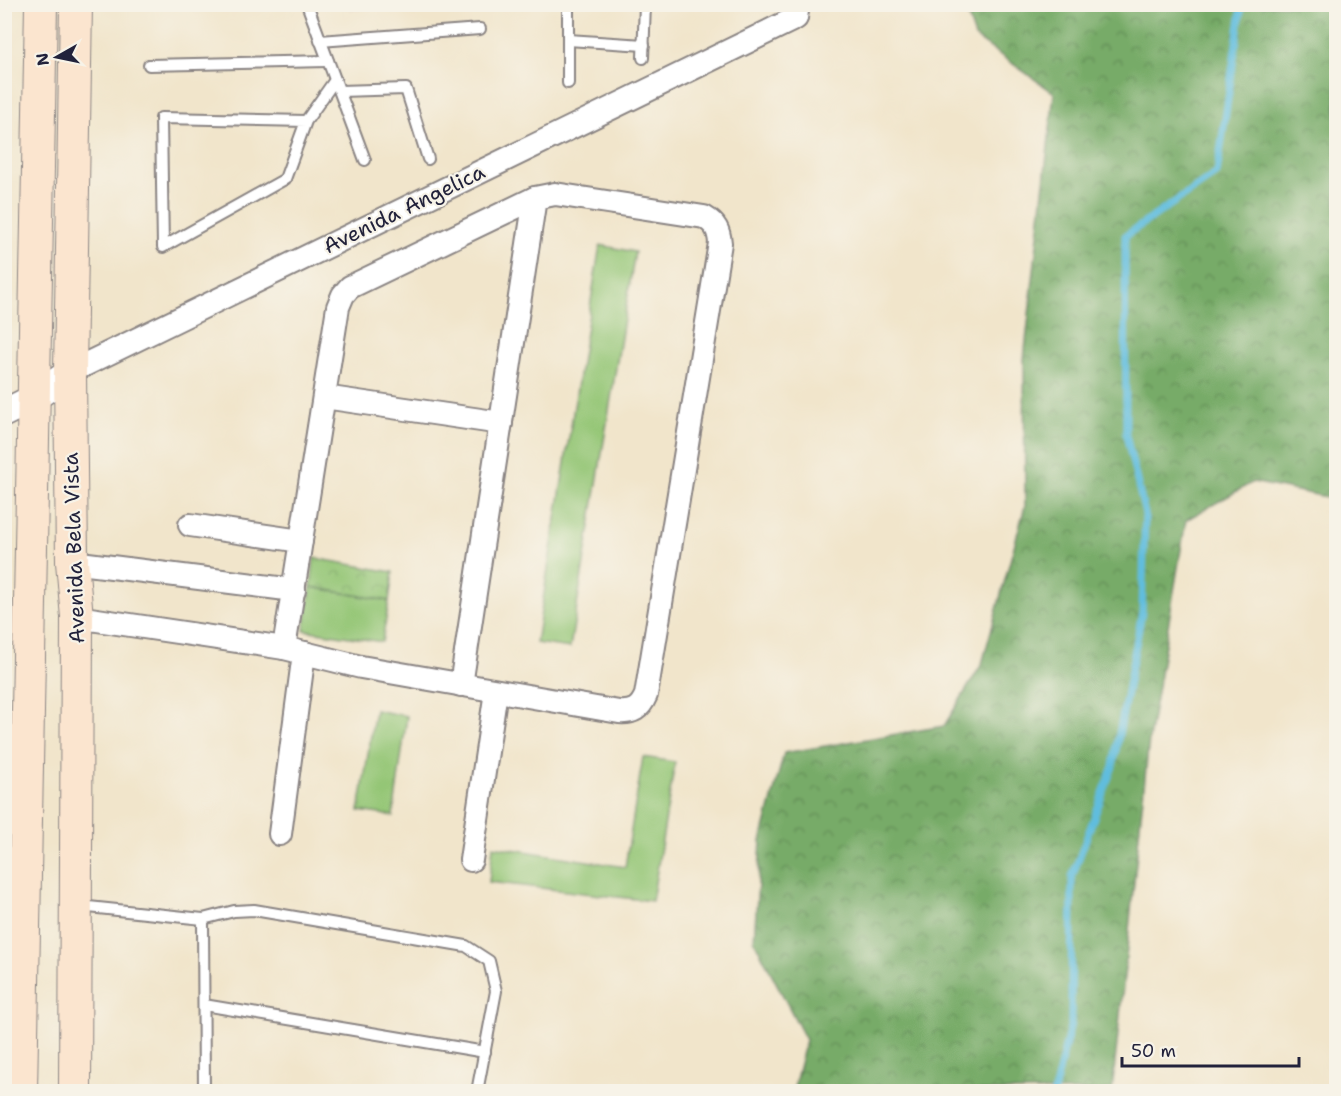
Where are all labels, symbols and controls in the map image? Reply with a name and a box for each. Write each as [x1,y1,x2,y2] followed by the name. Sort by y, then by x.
[27,27,87,87] north arrow
[31,51,54,67] text: N
[318,158,490,260] street label: Avenida Angelica
[57,452,91,644] street label: Avenida Bela Vista
[1122,1030,1299,1068] scale bar
[1131,1039,1176,1063] text: 50 m

